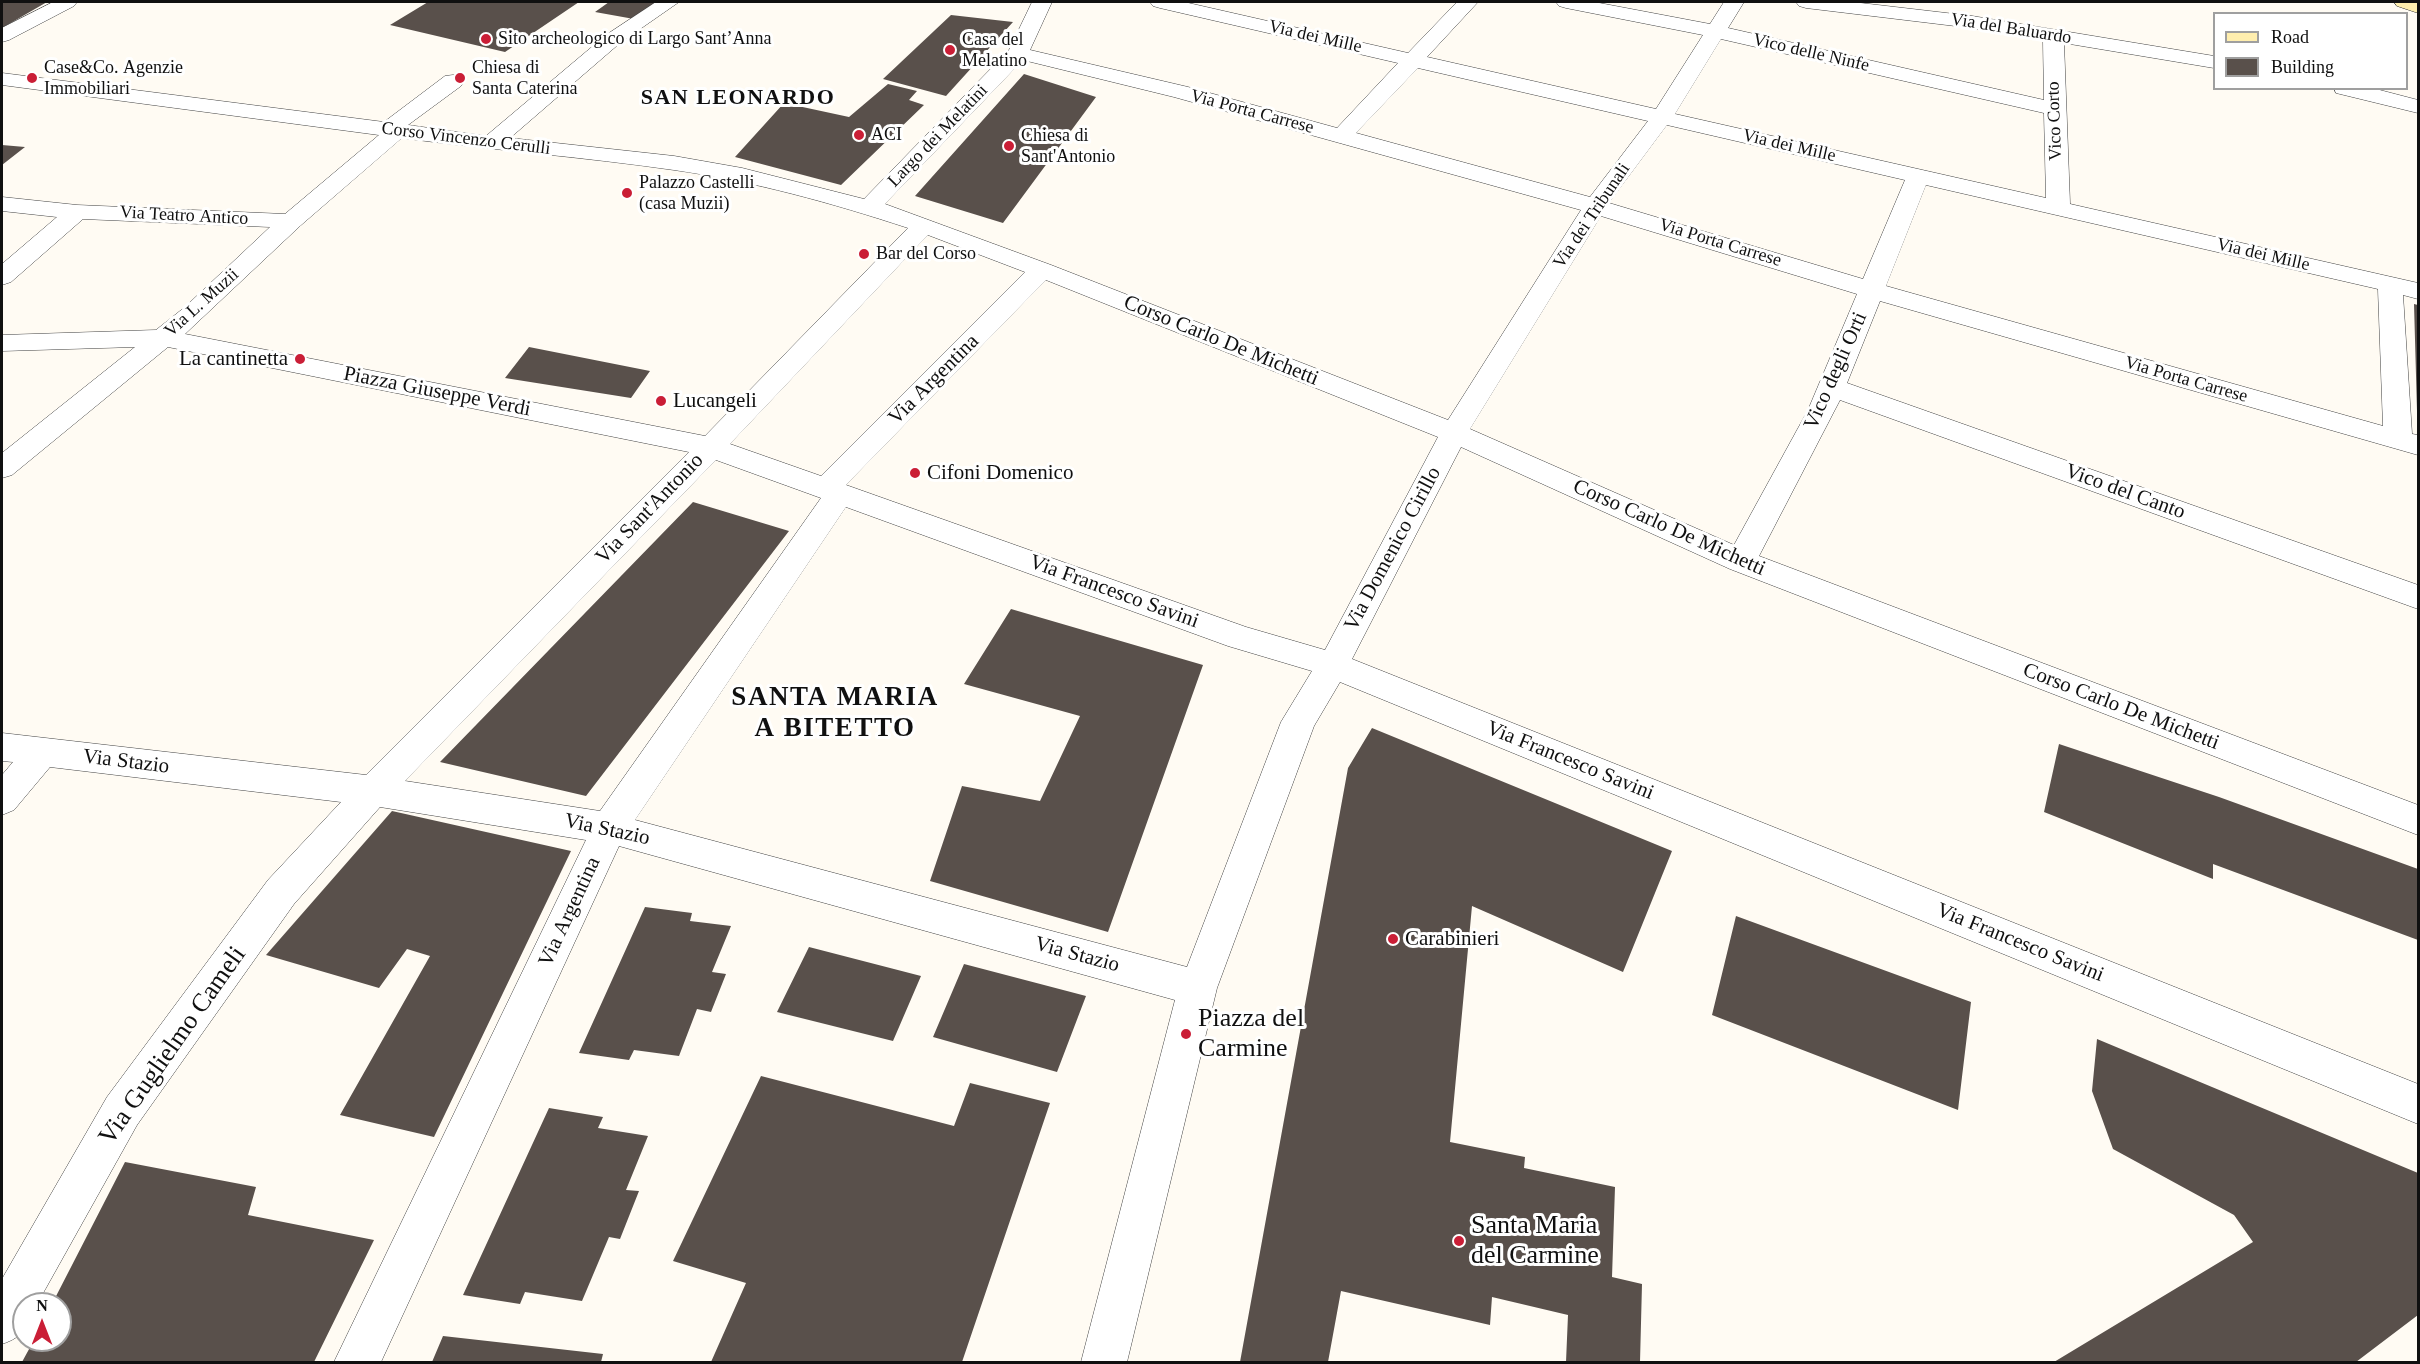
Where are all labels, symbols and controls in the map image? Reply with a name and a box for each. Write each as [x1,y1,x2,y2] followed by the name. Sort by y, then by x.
[1949,9,2073,49] street label: Via del Baluardo
[2213,12,2408,90] legend
[1266,16,1364,58] street label: Via dei Mille
[2271,27,2309,47] text: Road
[498,28,772,50] place label: Sito archeologico di Largo Sant’Anna
[962,29,1027,72] place label: Casa del Melatino
[1751,29,1871,77] street label: Vico delle Ninfe
[479,32,493,46] marker: Sito archeologico di Largo Sant’Anna
[943,43,957,57] marker: Casa del Melatino
[44,57,183,100] place label: Case&Co. Agenzie Immobiliari
[472,57,577,100] place label: Chiesa di Santa Caterina
[2271,57,2334,77] text: Building
[25,71,39,85] marker: Case&Co. Agenzie Immobiliari
[453,71,467,85] marker: Chiesa di Santa Caterina
[883,80,993,192] street label: Largo dei Melatini
[2043,81,2067,161] street label: Vico Corto
[641,85,835,111] district label: SAN LEONARDO
[1188,85,1316,139] street label: Via Porta Carrese
[380,118,552,160] street label: Corso Vincenzo Cerulli
[871,124,902,146] place label: ACI
[1021,125,1115,168] place label: Chiesa di Sant'Antonio
[1740,125,1838,167] street label: Via dei Mille
[852,128,866,142] marker: ACI
[1002,139,1016,153] marker: Chiesa di Sant'Antonio
[1549,159,1635,273] street label: Via dei Tribunali
[639,172,754,214] place label: Palazzo Castelli (casa Muzii)
[620,186,634,200] marker: Palazzo Castelli (casa Muzii)
[119,202,249,230] street label: Via Teatro Antico
[1656,214,1784,272] street label: Via Porta Carrese
[2214,234,2312,276] street label: Via dei Mille
[876,243,976,265] place label: Bar del Corso
[857,247,871,261] marker: Bar del Corso
[160,264,244,342] street label: Via L. Muzii
[1120,290,1322,392] street label: Corso Carlo De Michetti
[1799,308,1873,434] street label: Vico degli Orti
[883,329,985,431] street label: Via Argentina
[179,346,288,372] place label: La cantinetta
[293,352,307,366] marker: La cantinetta
[2122,352,2250,408] street label: Via Porta Carrese
[341,361,533,423] street label: Piazza Giuseppe Verdi
[673,388,757,414] place label: Lucangeli
[654,394,668,408] marker: Lucangeli
[591,448,709,570] street label: Via Sant'Antonio
[2062,459,2188,525] street label: Vico del Canto
[927,460,1073,486] place label: Cifoni Domenico
[1339,463,1447,635] street label: Via Domenico Cirillo
[908,466,922,480] marker: Cifoni Domenico
[1569,474,1769,582] street label: Corso Carlo De Michetti
[1026,550,1202,634] street label: Via Francesco Savini
[2019,658,2223,756] street label: Corso Carlo De Michetti
[731,682,939,745] district label: SANTA MARIA A BITETTO
[1483,716,1657,806] street label: Via Francesco Savini
[81,744,171,780] street label: Via Stazio
[562,809,652,851] street label: Via Stazio
[534,853,606,971] street label: Via Argentina
[1933,898,2107,988] street label: Via Francesco Savini
[1405,926,1499,952] place label: Carabinieri
[1032,932,1122,978] street label: Via Stazio
[1386,932,1400,946] marker: Carabinieri
[93,941,253,1151] street label: Via Guglielmo Cameli
[1198,1003,1304,1064] place label: Piazza del Carmine
[1179,1027,1193,1041] marker: Piazza del Carmine
[1471,1210,1599,1272] place label: Santa Maria del Carmine
[1452,1234,1466,1248] marker: Santa Maria del Carmine
[12,1292,72,1352] north arrow
[36,1297,48,1314] text: N

